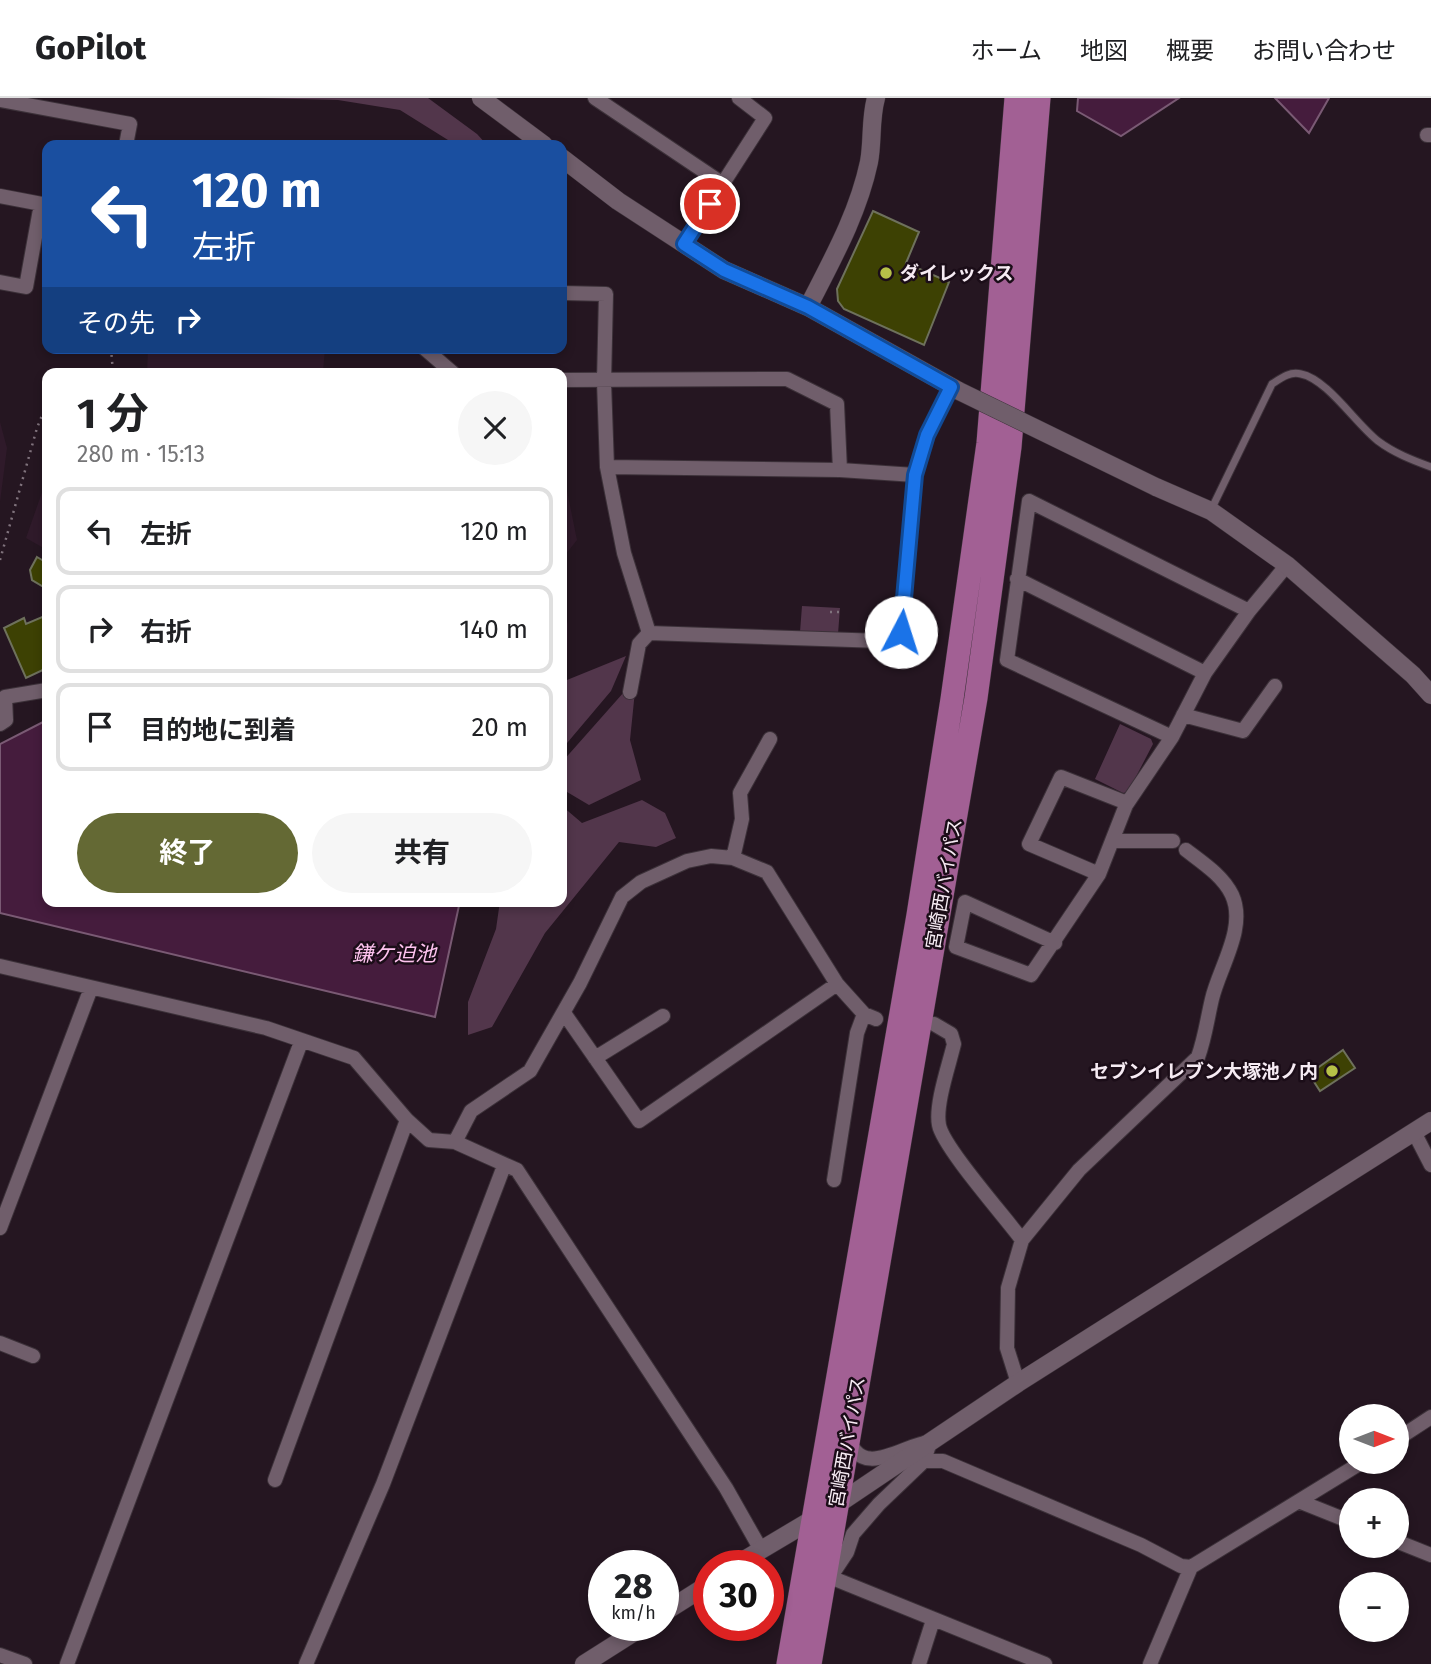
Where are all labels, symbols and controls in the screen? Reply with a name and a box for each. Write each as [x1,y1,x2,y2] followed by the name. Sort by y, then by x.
[35,28,146,68] text: GoPilot
[971,37,1042,65] text: ホーム
[1080,37,1128,65] text: 地図
[1166,37,1214,65] text: 概要
[1252,37,1396,65] text: お問い合わせ
[192,161,322,220] text: 120 m
[77,168,168,259] icon: left
[680,174,740,234] pin
[691,185,729,223] icon: arrive
[192,228,256,266] text: 左折
[900,262,1013,285] place label: ダイレックス
[878,265,894,281] marker: ダイレックス
[169,301,207,339] icon: right
[77,308,155,339] text: その先
[77,389,148,439] text: 1 分
[458,391,532,465] button: close
[77,440,205,468] text: 280 m · 15:13
[81,512,119,550] icon: left
[460,516,528,547] text: 120 m
[140,519,192,550] text: 左折
[864,595,938,669] position arrow
[81,610,119,648] icon: right
[459,614,528,645] text: 140 m
[140,617,192,648] text: 右折
[81,708,119,746] icon: arrive
[471,712,528,743] text: 20 m
[140,715,296,746] text: 目的地に到着
[77,813,298,893] button: 終了
[312,813,532,893] button: 共有
[921,817,967,951] street label: 宮崎西バイパス
[352,941,438,967] water label: 鎌ケ迫池
[1090,1060,1318,1083] place label: セブンイレブン大塚池ノ内
[1324,1063,1340,1079] marker: セブンイレブン大塚池ノ内
[824,1375,870,1509] street label: 宮崎西バイパス
[1339,1404,1409,1474] north arrow
[1339,1404,1409,1642] map controls
[1339,1488,1409,1558] button: +
[693,1550,784,1641] speed limit sign: 30
[614,1565,653,1607] text: 28
[1339,1572,1409,1642] button: −
[611,1602,656,1624] text: km/h

